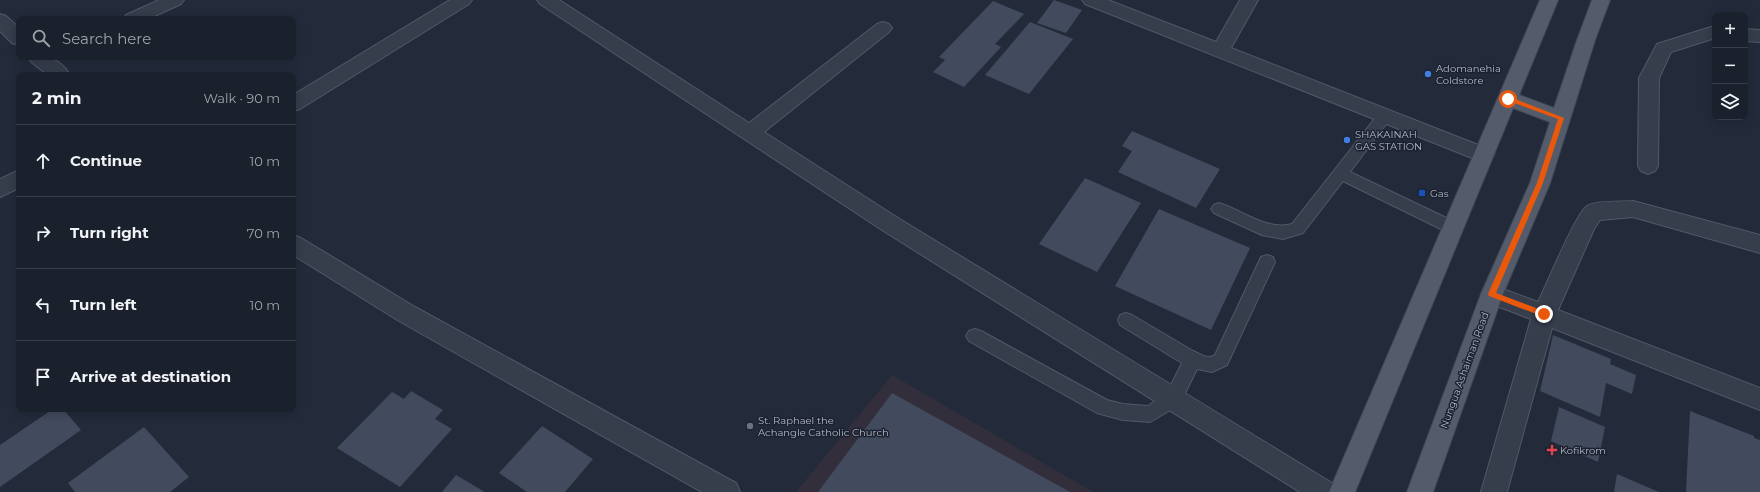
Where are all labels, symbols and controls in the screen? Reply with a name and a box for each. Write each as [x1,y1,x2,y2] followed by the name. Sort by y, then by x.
[1712,12,1748,120] map controls
[1712,12,1748,48] button: +
[16,16,296,60] search box
[30,27,52,49] icon: search
[62,29,151,48] text: Search here
[1712,48,1748,84] button: −
[1436,62,1501,87] place label: Adomanehia Coldstore
[1423,69,1433,79] marker: Adomanehia Coldstore
[1712,84,1748,120] button: layers
[32,88,82,108] text: 2 min
[204,90,280,106] text: Walk · 90 m
[1499,90,1517,108] route start
[1355,128,1422,153] place label: SHAKAINAH GAS STATION
[1342,135,1352,145] marker: SHAKAINAH GAS STATION
[32,150,54,172] icon: ahead
[70,151,142,170] text: Continue
[250,153,280,169] text: 10 m
[1430,187,1449,200] place label: Gas
[1417,188,1427,198] marker: Gas
[32,222,54,244] icon: right
[70,223,149,242] text: Turn right
[247,225,280,241] text: 70 m
[32,294,54,316] icon: left
[70,295,137,314] text: Turn left
[250,297,280,313] text: 10 m
[1535,305,1553,323] route end
[1437,310,1492,430] street label: Nungua Ashaiman Road
[32,366,54,388] icon: arrive
[70,367,231,386] text: Arrive at destination
[758,414,889,439] place label: St. Raphael the Achangle Catholic Church
[745,421,755,431] marker: St. Raphael the Achangle Catholic Church
[1560,444,1606,457] place label: Kofikrom
[1547,445,1557,455] marker: Kofikrom

